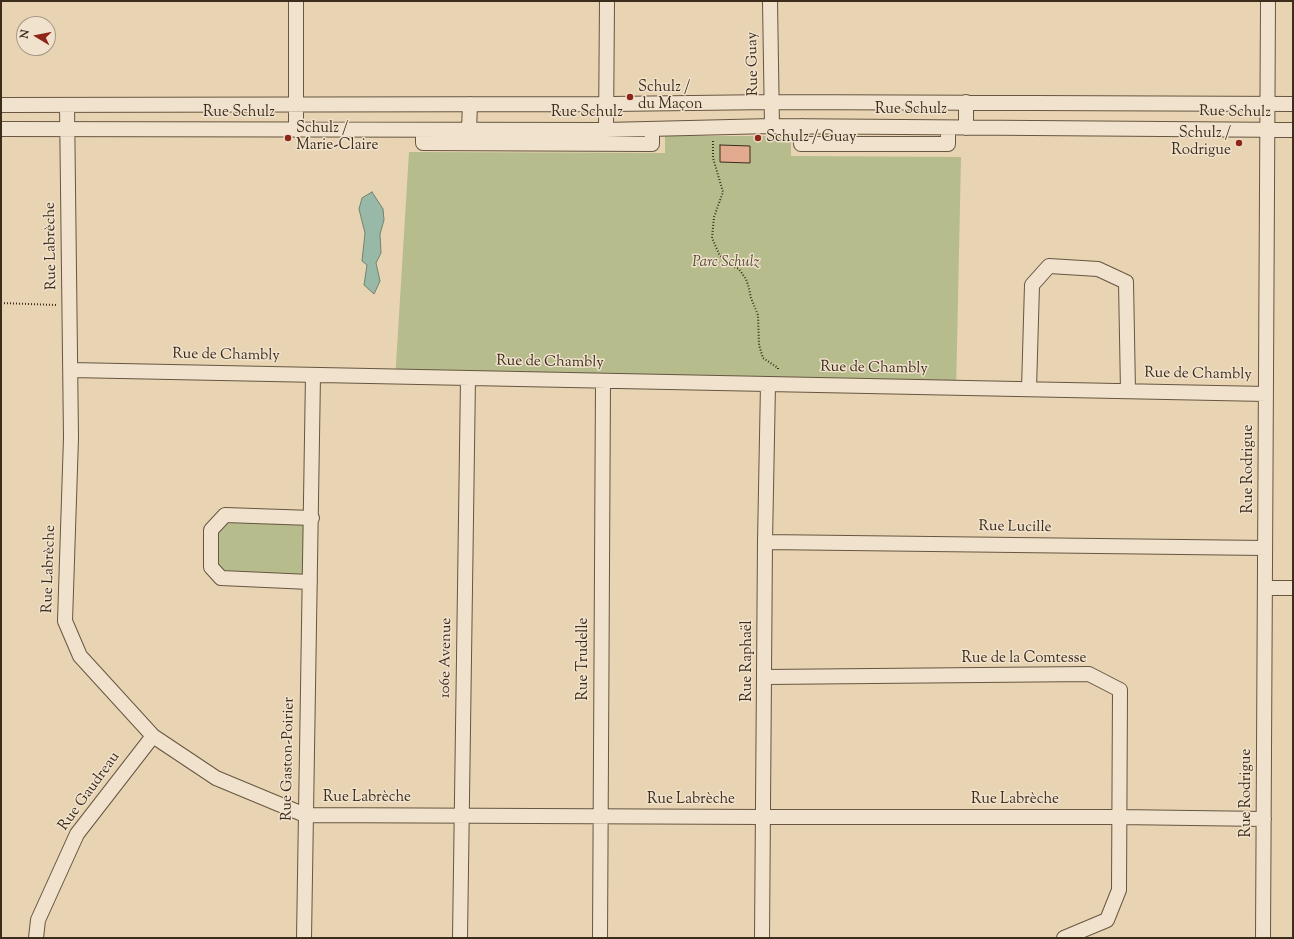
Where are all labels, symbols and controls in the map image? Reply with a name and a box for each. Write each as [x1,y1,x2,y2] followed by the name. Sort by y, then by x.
[16,16,56,56] north arrow
[17,28,34,40] text: N
[744,32,764,96] street label: Rue Guay
[638,79,702,114] place label: Schulz / du Maçon
[625,92,635,102] marker: Schulz / du Maçon
[875,101,947,119] street label: Rue Schulz
[1199,103,1271,123] street label: Rue Schulz
[203,104,275,122] street label: Rue Schulz
[551,104,623,122] street label: Rue Schulz
[296,120,378,155] place label: Schulz / Marie-Claire
[1171,125,1231,160] place label: Schulz / Rodrigue
[766,129,857,147] place label: Schulz / Guay
[283,133,293,143] marker: Schulz / Marie-Claire
[753,133,763,143] marker: Schulz / Guay
[1234,138,1244,148] marker: Schulz / Rodrigue
[42,202,62,290] street label: Rue Labrèche
[692,254,760,272] park label: Parc Schulz
[172,346,280,366] street label: Rue de Chambly
[496,353,604,373] street label: Rue de Chambly
[820,359,928,379] street label: Rue de Chambly
[1144,365,1252,385] street label: Rue de Chambly
[1240,425,1258,513] street label: Rue Rodrigue
[978,518,1052,538] street label: Rue Lucille
[39,525,61,613] street label: Rue Labrèche
[575,617,593,701] street label: Rue Trudelle
[437,618,457,698] street label: 106e Avenue
[739,620,757,702] street label: Rue Raphaël
[962,650,1086,668] street label: Rue de la Comtesse
[279,697,299,821] street label: Rue Gaston-Poirier
[55,749,125,835] street label: Rue Gaudreau
[1238,749,1256,837] street label: Rue Rodrigue
[323,789,411,807] street label: Rue Labrèche
[647,791,735,809] street label: Rue Labrèche
[971,791,1059,809] street label: Rue Labrèche

